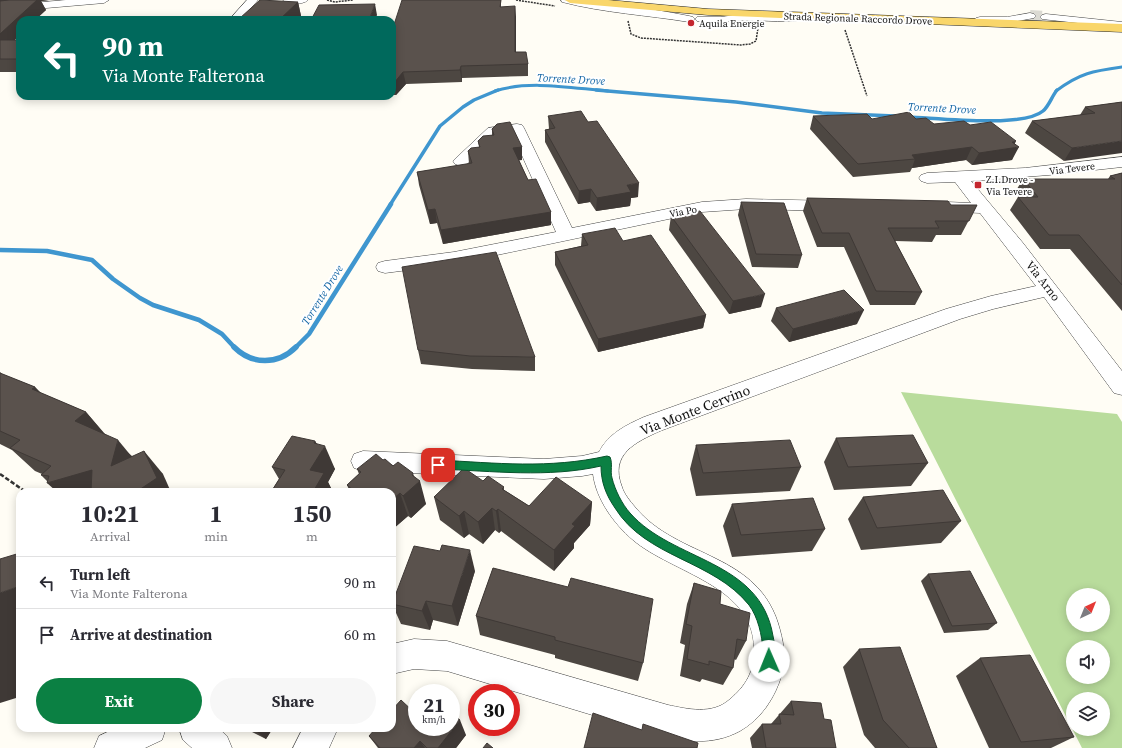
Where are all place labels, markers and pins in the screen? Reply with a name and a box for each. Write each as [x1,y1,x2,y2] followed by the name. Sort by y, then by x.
[699,17,765,30] place label: Aquila Energie
[686,18,696,28] marker: Aquila Energie
[986,173,1033,198] place label: Z.I.Drove - Via Tevere
[973,180,983,190] marker: Z.I.Drove - Via Tevere
[421,448,455,482] pin

